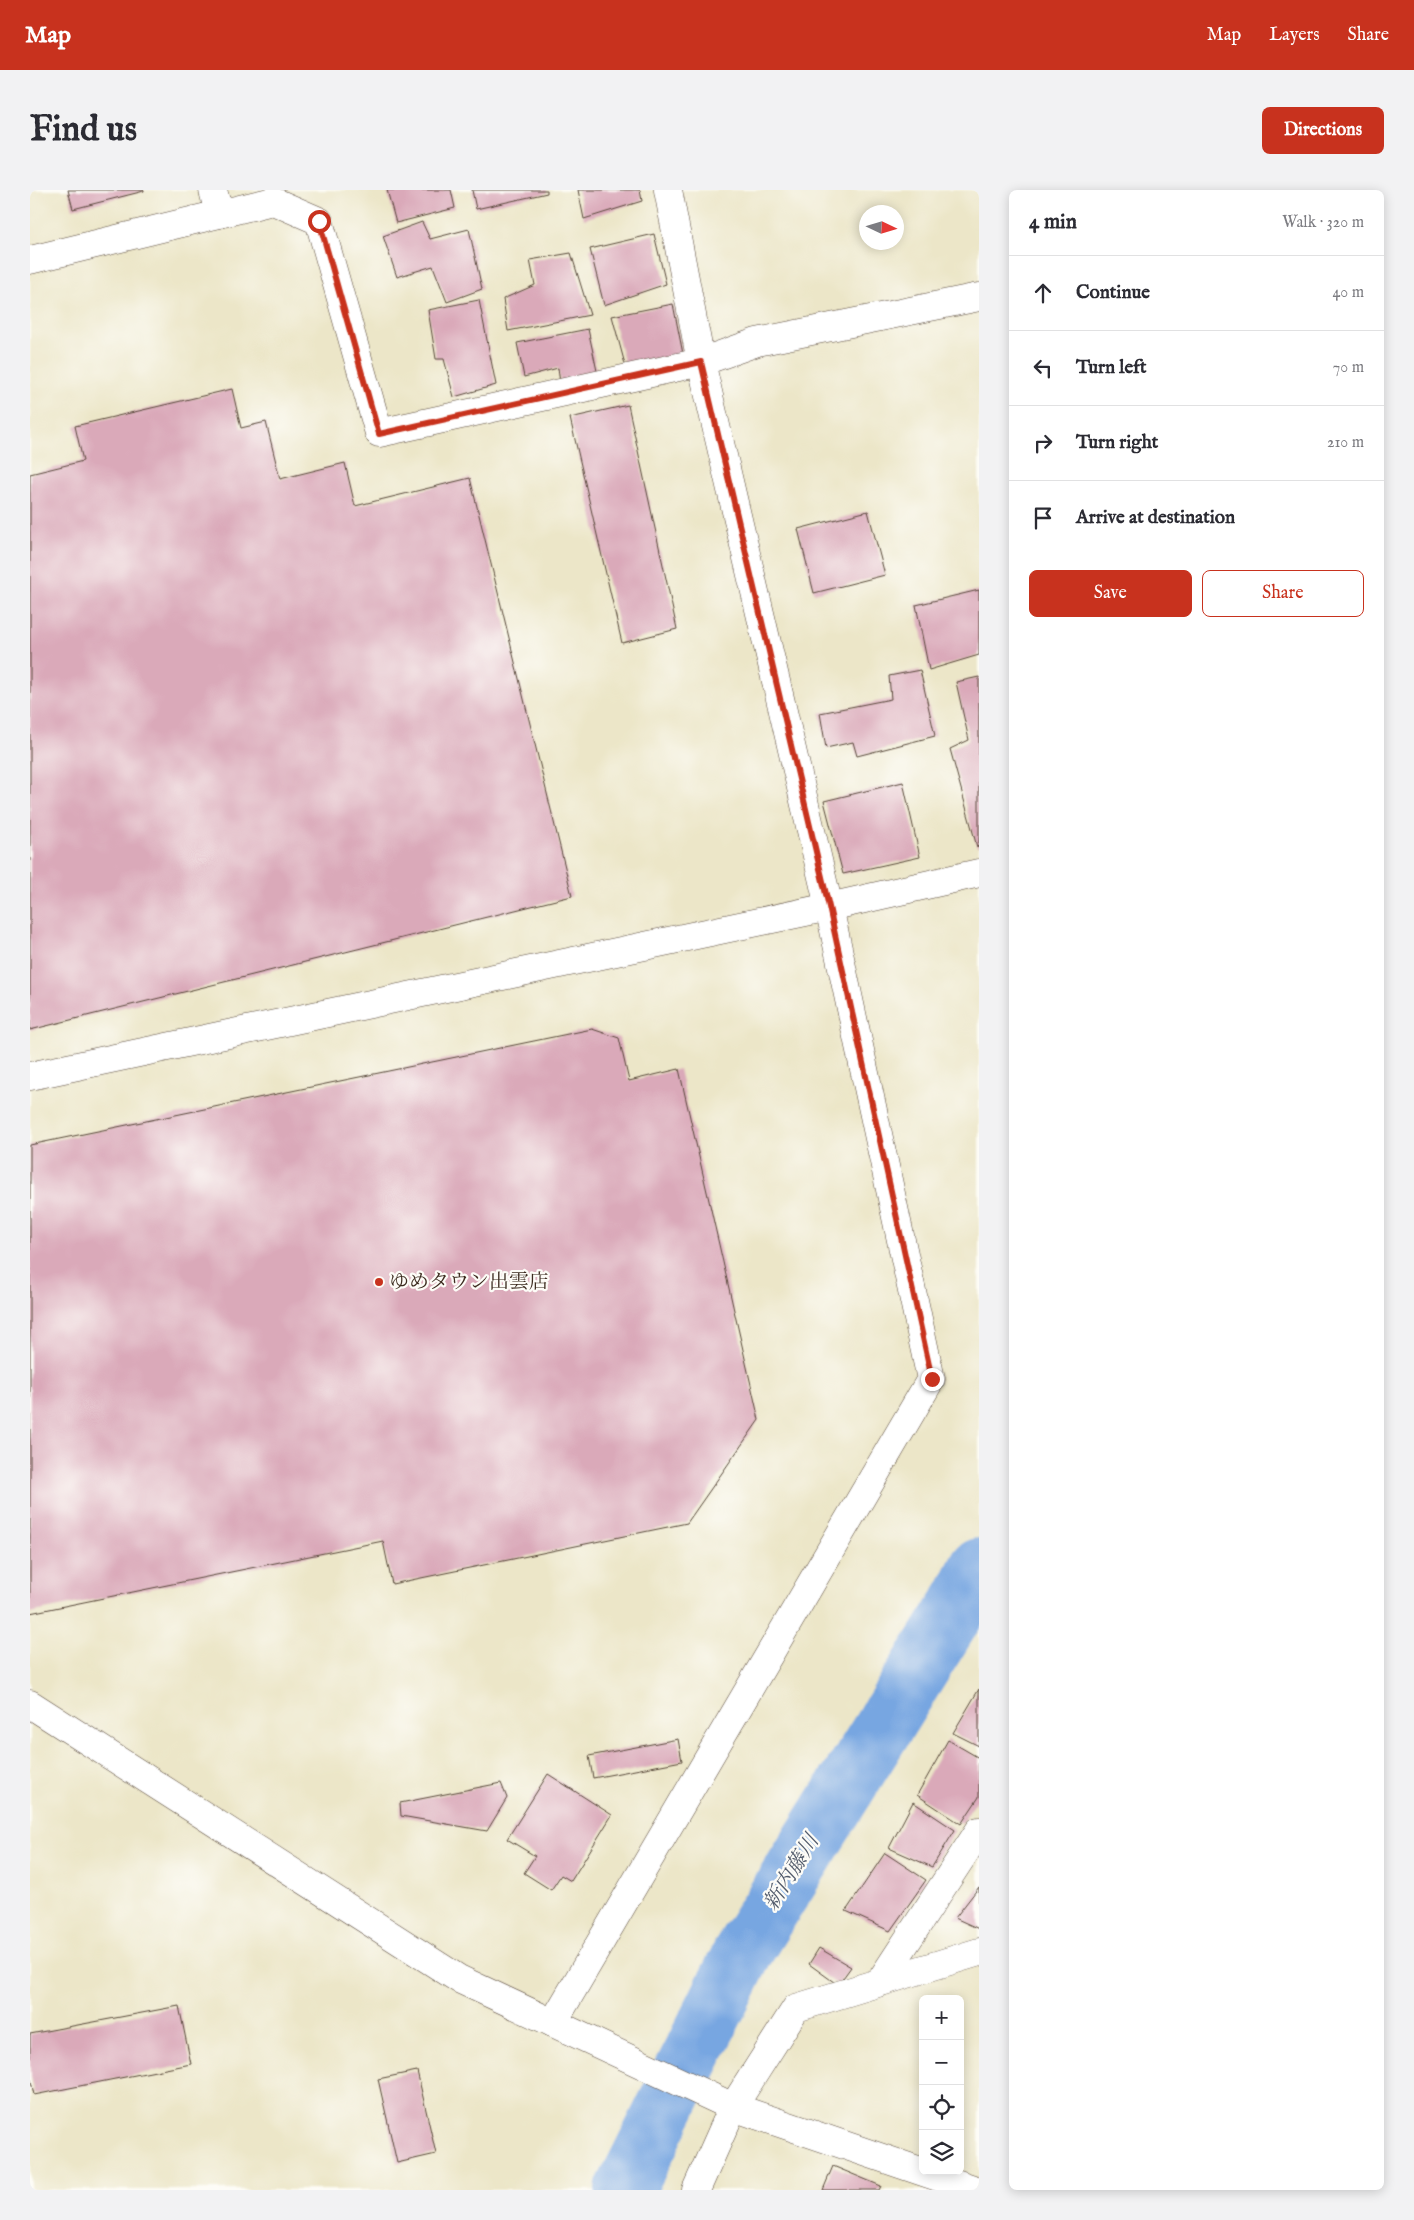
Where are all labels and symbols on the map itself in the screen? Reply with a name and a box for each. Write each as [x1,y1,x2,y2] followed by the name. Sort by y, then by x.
[859,205,904,250] north arrow
[308,210,331,233] route start
[389,1270,549,1295] place label: ゆめタウン出雲店
[373,1276,385,1288] marker: ゆめタウン出雲店
[921,1368,944,1391] route end
[758,1829,827,1916] water label: 新内藤川

